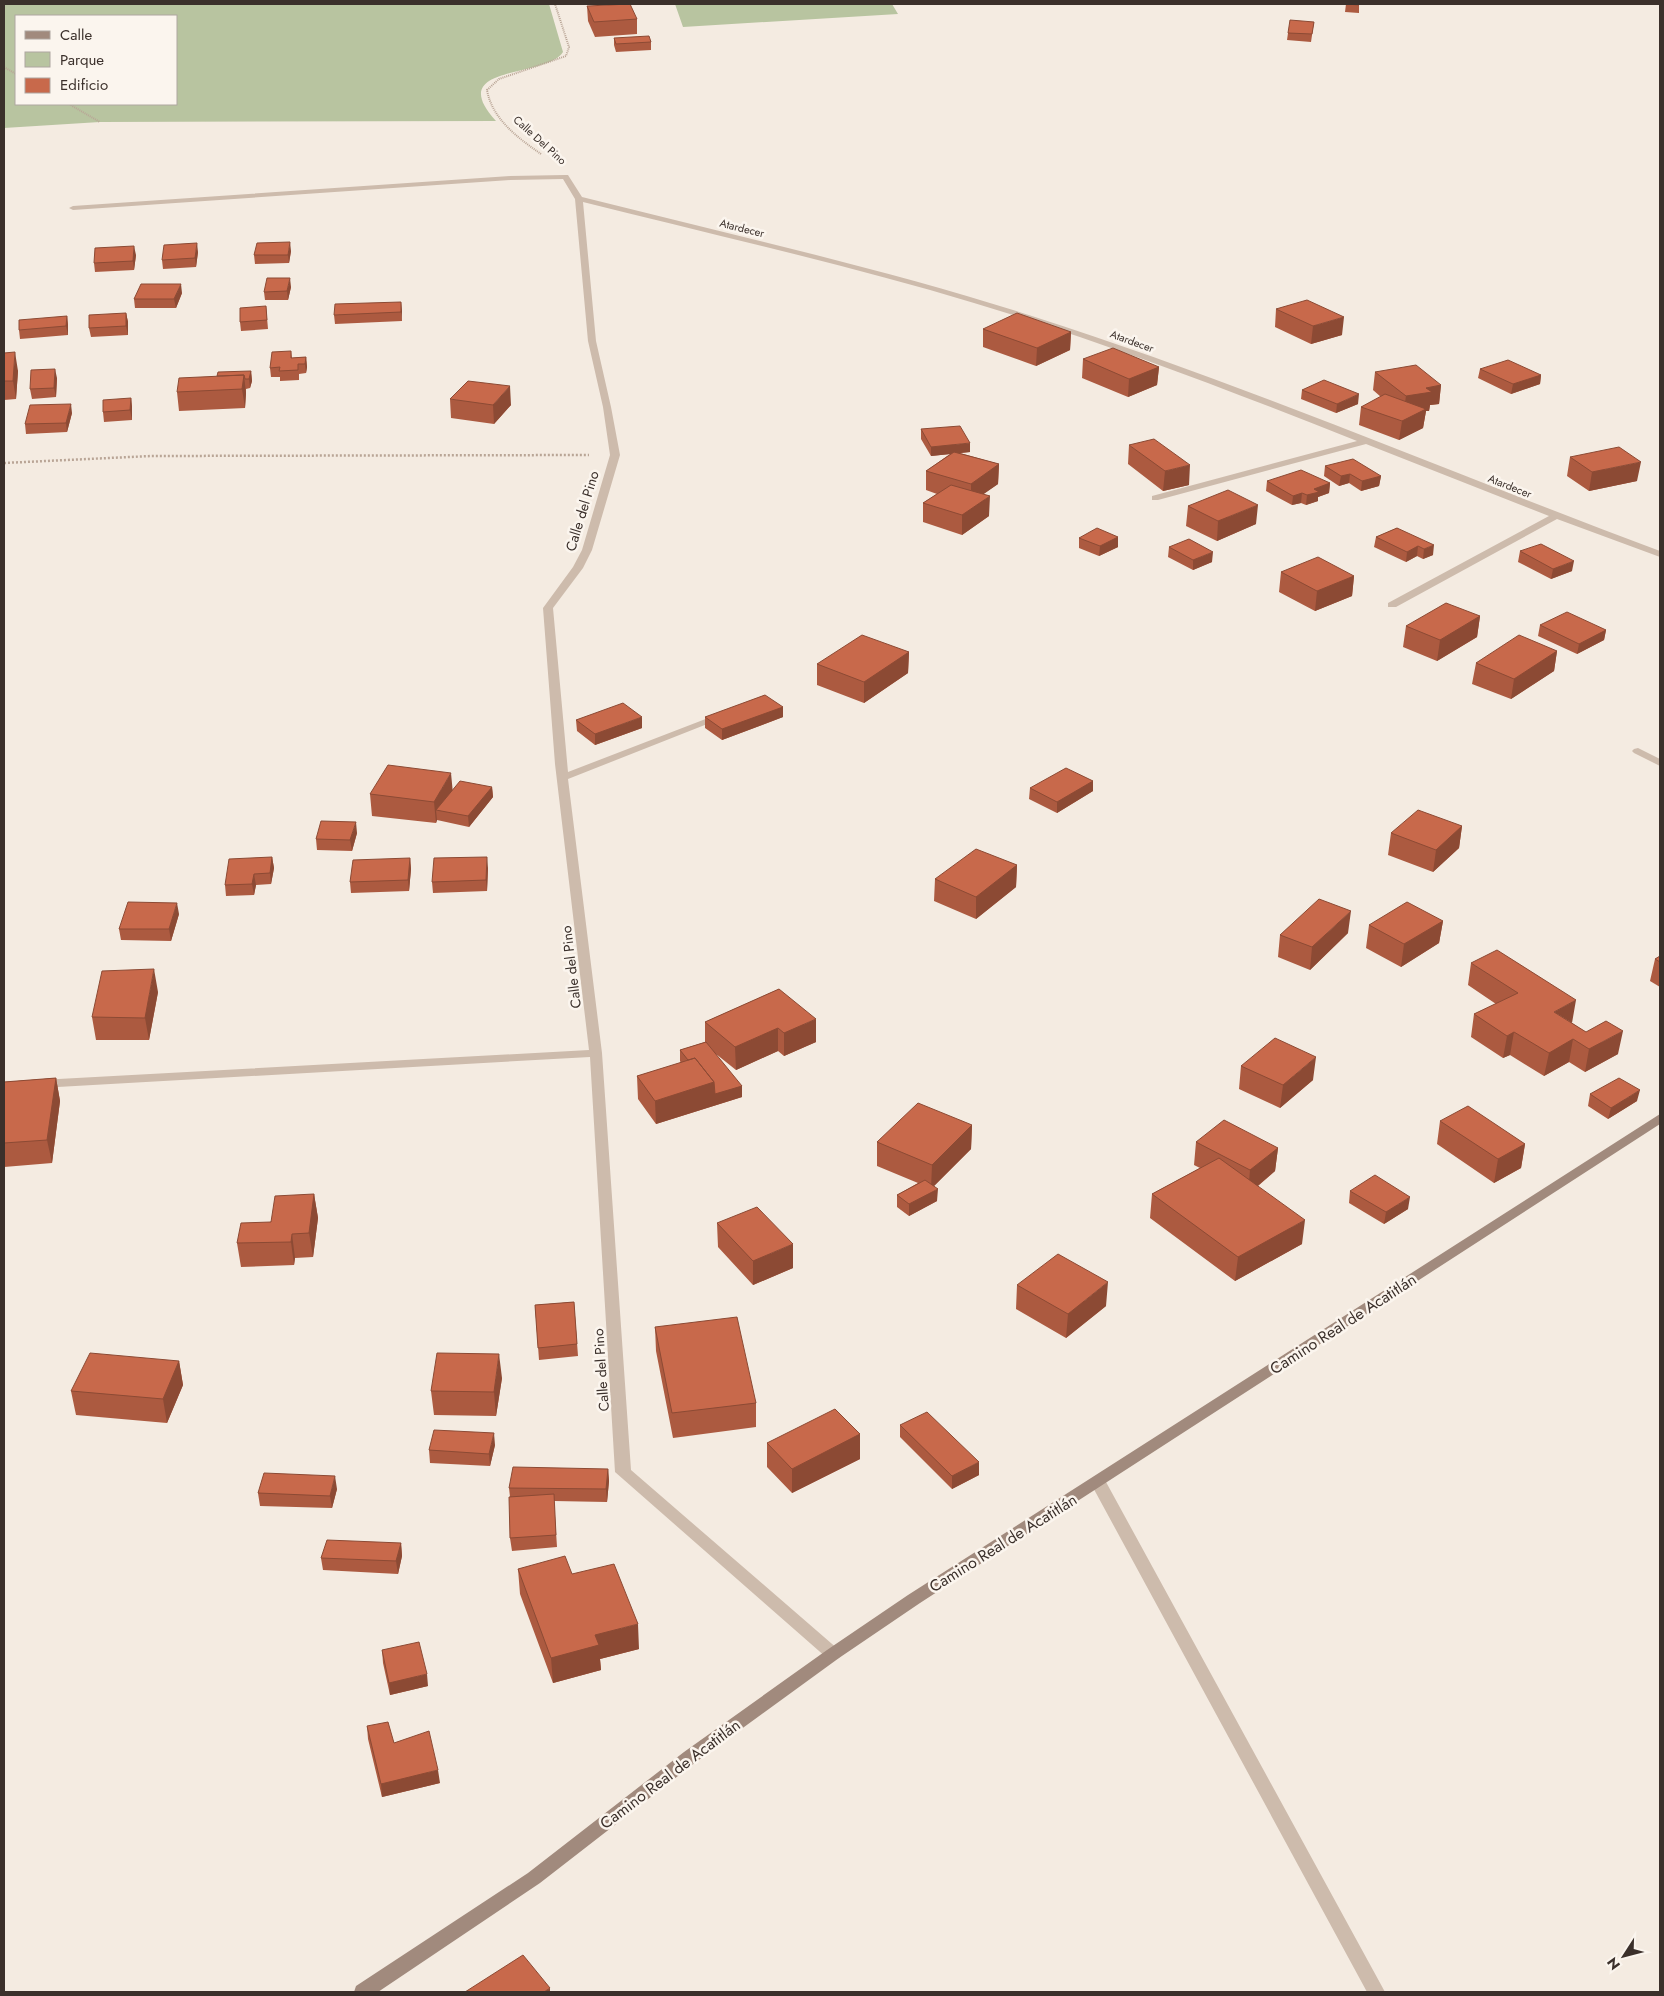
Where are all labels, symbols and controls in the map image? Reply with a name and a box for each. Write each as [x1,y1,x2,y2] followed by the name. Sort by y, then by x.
[15,15,178,105] legend
[60,24,92,46] text: Calle
[60,49,104,71] text: Parque
[60,74,108,96] text: Edificio
[510,112,570,168] street label: Calle Del Pino
[718,215,766,241] street label: Atardecer
[1108,326,1156,356] street label: Atardecer
[560,468,604,554] street label: Calle del Pino
[1486,470,1534,502] street label: Atardecer
[556,924,586,1009] street label: Calle del Pino
[1265,1268,1421,1380] street label: Camino Real de Acatitlán
[588,1328,614,1412] street label: Calle del Pino
[925,1488,1081,1598] street label: Camino Real de Acatitlán
[595,1714,745,1834] street label: Camino Real de Acatitlán
[1599,1931,1649,1981] north arrow
[1602,1953,1625,1974] text: N

